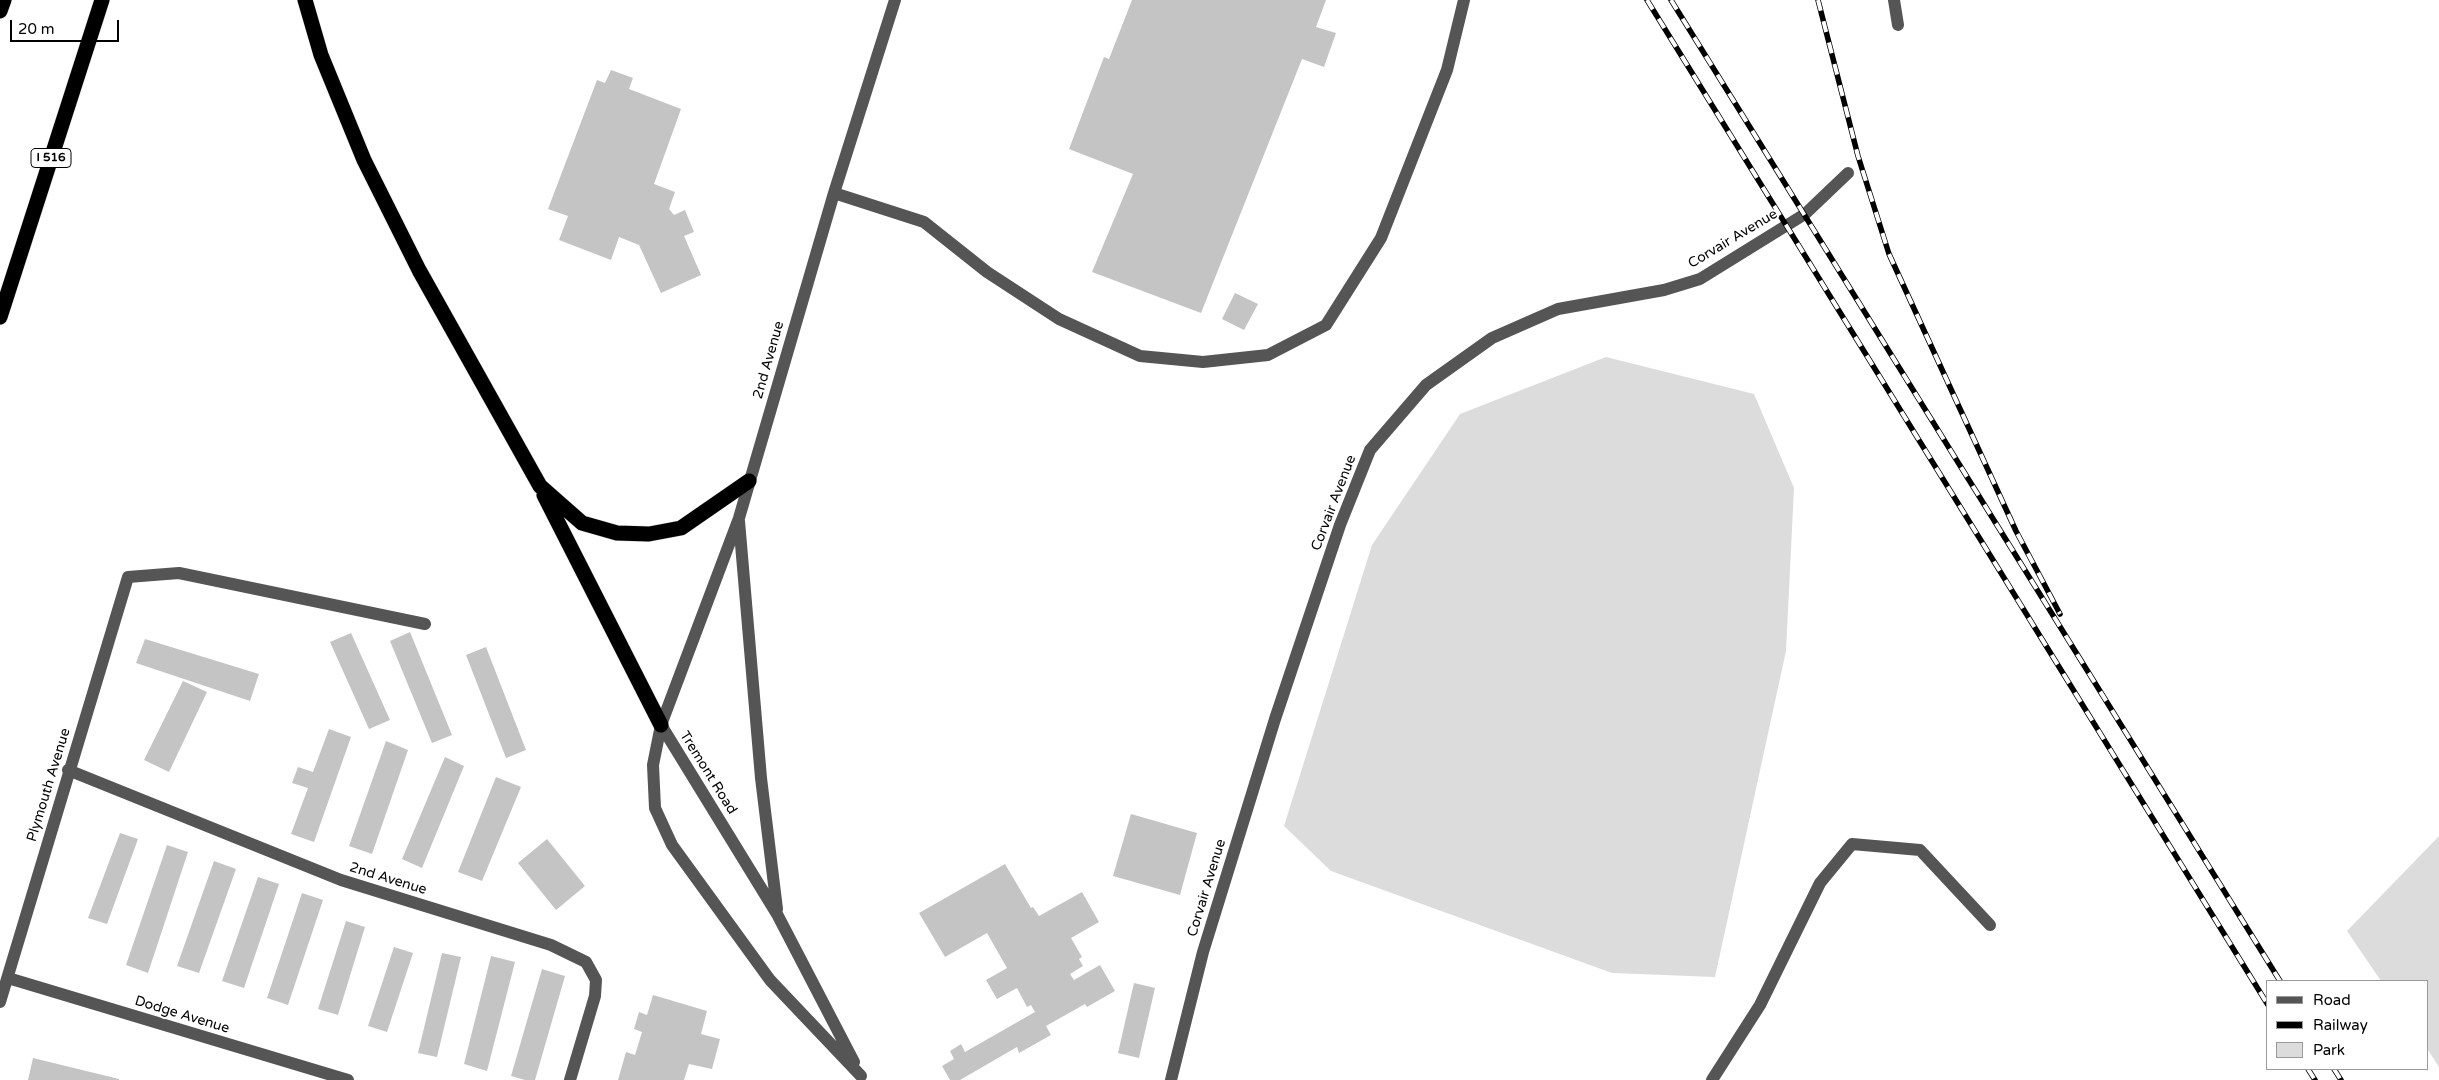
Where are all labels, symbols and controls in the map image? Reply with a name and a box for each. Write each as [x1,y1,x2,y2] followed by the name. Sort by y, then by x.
[12,10,121,42] scale bar
[18,20,55,38] text: 20 m
[31,148,71,168] road number: I 516
[1685,206,1781,272] street label: Corvair Avenue
[750,319,788,401] street label: 2nd Avenue
[1308,453,1360,553] street label: Corvair Avenue
[24,726,74,844] street label: Plymouth Avenue
[676,728,740,818] street label: Tremont Road
[1184,837,1230,939] street label: Corvair Avenue
[347,859,429,899] street label: 2nd Avenue
[2266,980,2429,1070] legend
[2313,991,2351,1009] text: Road
[133,993,231,1037] street label: Dodge Avenue
[2313,1016,2368,1034] text: Railway
[2313,1041,2345,1059] text: Park

